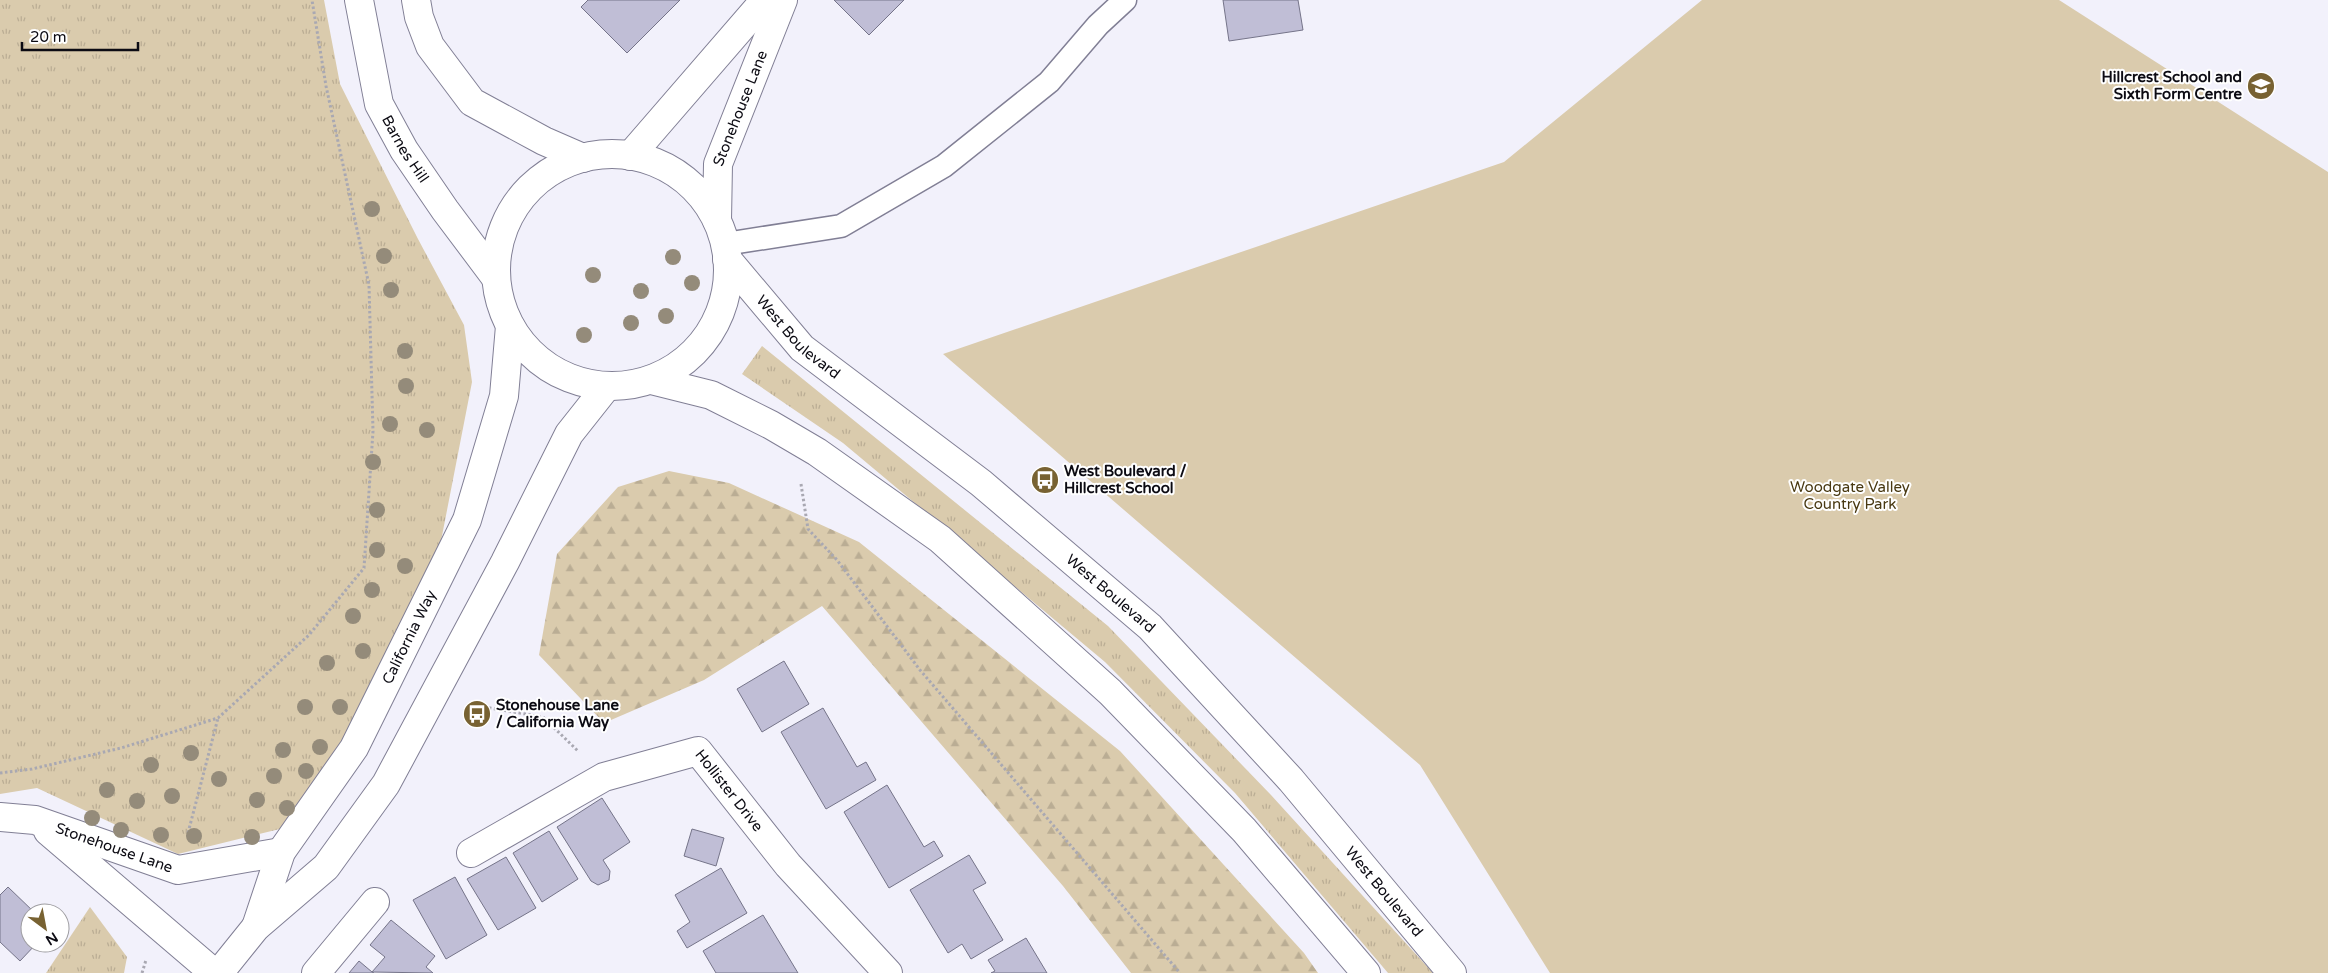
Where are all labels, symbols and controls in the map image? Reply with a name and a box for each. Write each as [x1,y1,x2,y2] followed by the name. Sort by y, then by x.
[22,20,139,52] scale bar
[30,28,67,46] text: 20 m
[709,48,771,169] street label: Stonehouse Lane
[2102,68,2242,103] place label: Hillcrest School and Sixth Form Centre
[2246,71,2276,101] school or university icon: Hillcrest School and Sixth Form Centre
[378,112,433,186] street label: Barnes Hill
[752,291,844,383] street label: West Boulevard
[1064,462,1187,497] place label: West Boulevard / Hillcrest School
[1030,465,1060,495] bus stop icon: West Boulevard / Hillcrest School
[1790,478,1910,513] park label: Woodgate Valley Country Park
[1062,550,1159,637] street label: West Boulevard
[378,587,440,687] street label: California Way
[496,696,619,732] place label: Stonehouse Lane / California Way
[462,699,492,729] bus stop icon: Stonehouse Lane / California Way
[691,746,767,835] street label: Hollister Drive
[53,819,175,876] street label: Stonehouse Lane
[1341,843,1427,940] street label: West Boulevard
[20,903,70,953] north arrow
[42,928,61,949] text: N

